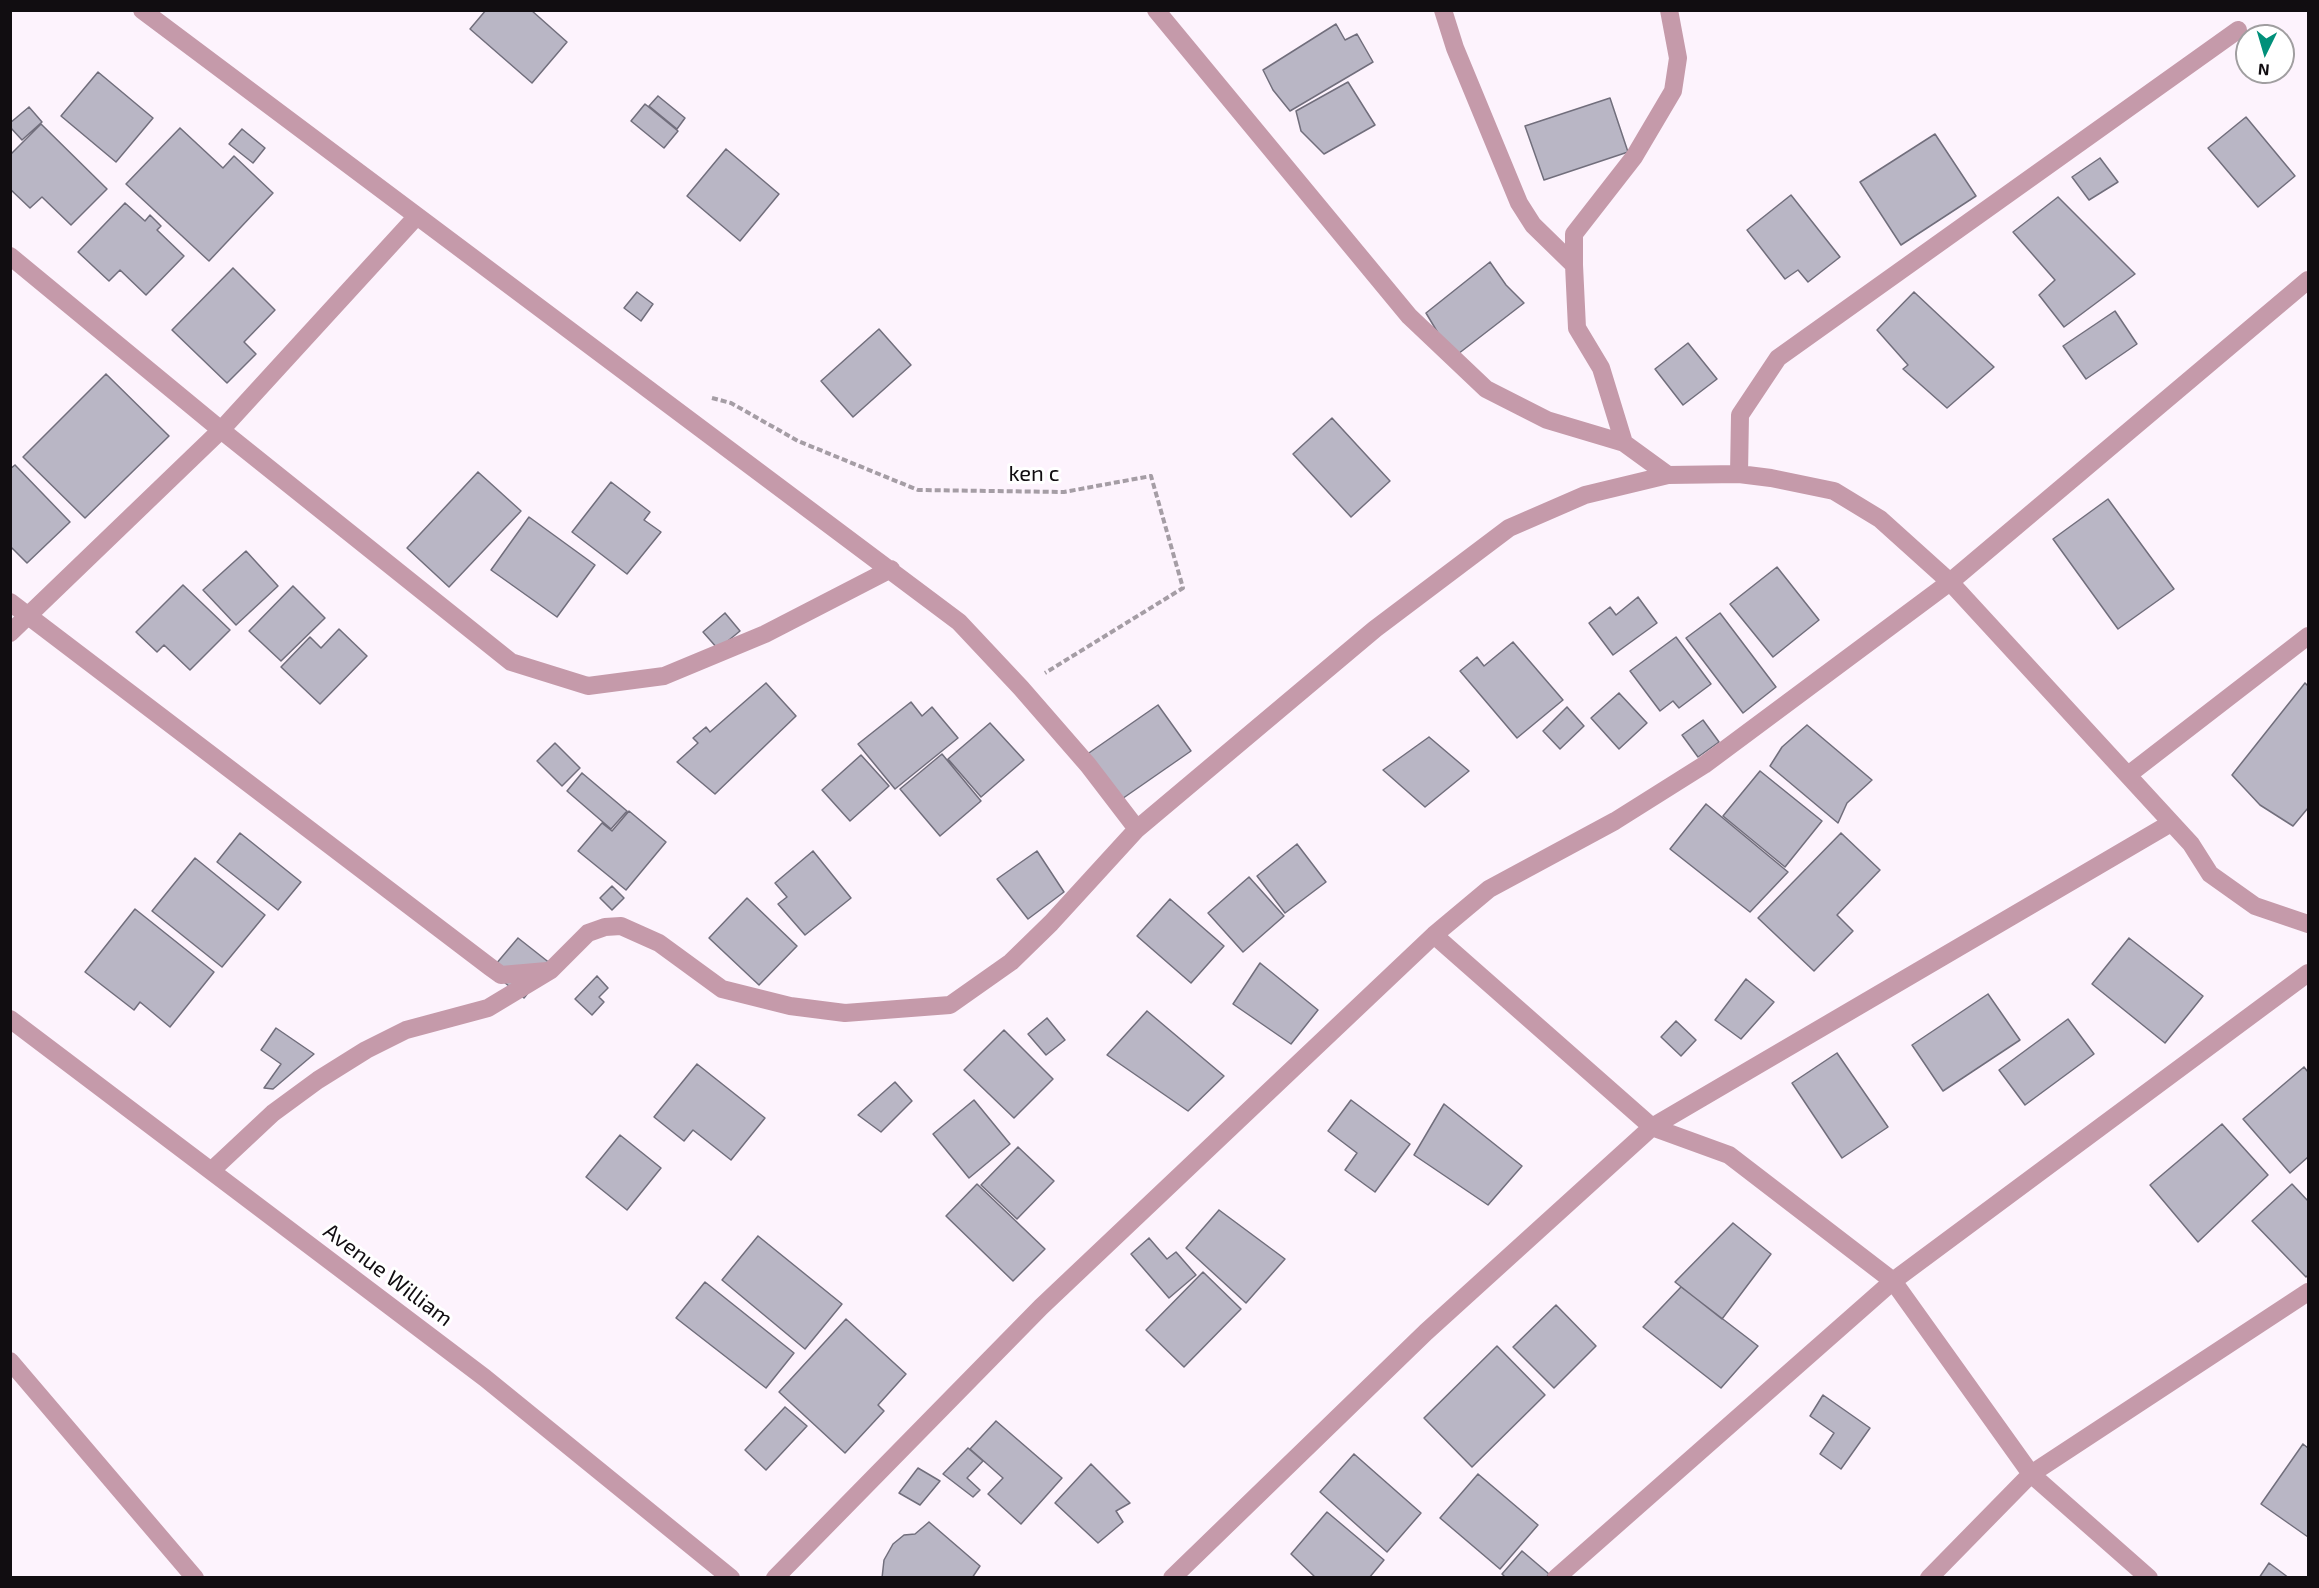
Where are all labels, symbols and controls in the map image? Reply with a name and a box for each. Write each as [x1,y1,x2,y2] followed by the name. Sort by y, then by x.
[2235,24,2295,84] north arrow
[2257,60,2270,80] text: N
[1008,461,1060,487] street label: ken c
[318,1218,458,1332] street label: Avenue William

